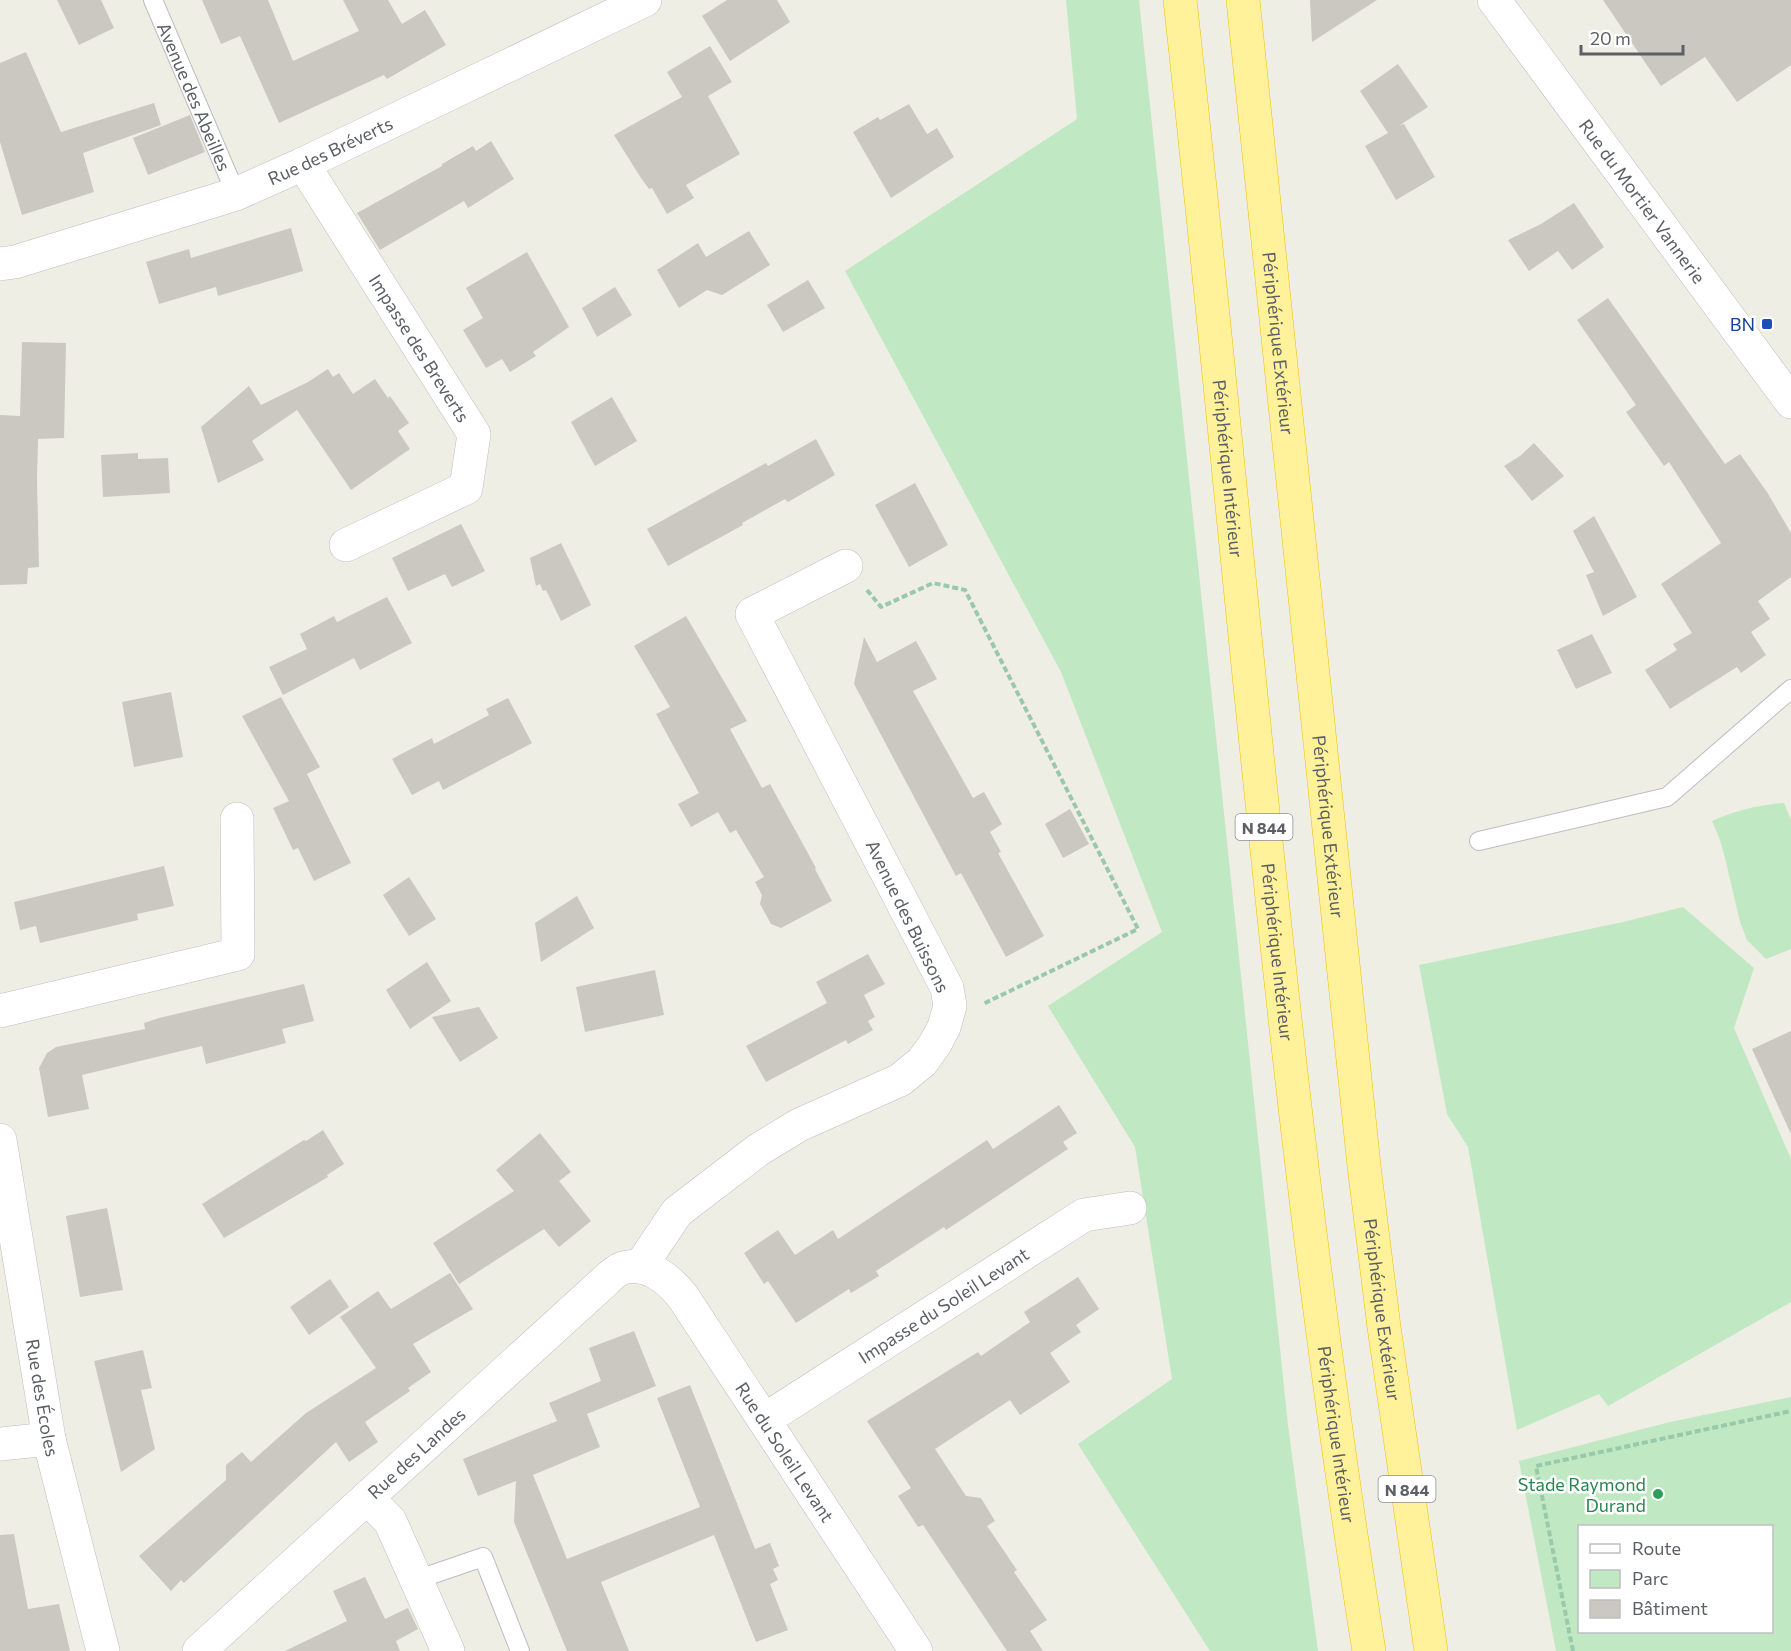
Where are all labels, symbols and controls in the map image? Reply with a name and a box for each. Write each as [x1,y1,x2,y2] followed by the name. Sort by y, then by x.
[1581,18,1683,56] scale bar
[153,19,236,174] street label: Avenue des Abeilles
[1590,27,1631,49] text: 20 m
[264,112,396,189] street label: Rue des Bréverts
[1575,115,1710,287] street label: Rue du Mortier Vannerie
[1258,251,1299,436] street label: Périphérique Extérieur
[365,270,475,426] street label: Impasse des Breverts
[1730,313,1755,335] place label: BN
[1760,317,1774,331] marker: BN
[1209,378,1248,559] street label: Périphérique Intérieur
[1308,734,1349,919] street label: Périphérique Extérieur
[1236,814,1292,840] road number: N 844
[862,836,954,996] street label: Avenue des Buissons
[1257,862,1298,1042] street label: Périphérique Intérieur
[1360,1217,1406,1402] street label: Périphérique Extérieur
[854,1242,1033,1368] street label: Impasse du Soleil Levant
[22,1337,64,1459] street label: Rue des Écoles
[1314,1344,1360,1525] street label: Périphérique Intérieur
[731,1378,839,1526] street label: Rue du Soleil Levant
[363,1403,470,1503] street label: Rue des Landes
[1518,1473,1646,1516] place label: Stade Raymond Durand
[1378,1476,1436,1502] road number: N 844
[1651,1487,1665,1501] marker: Stade Raymond Durand
[1578,1525,1773,1633] legend
[1632,1537,1681,1559] text: Route
[1632,1567,1669,1589] text: Parc
[1632,1597,1708,1619] text: Bâtiment

